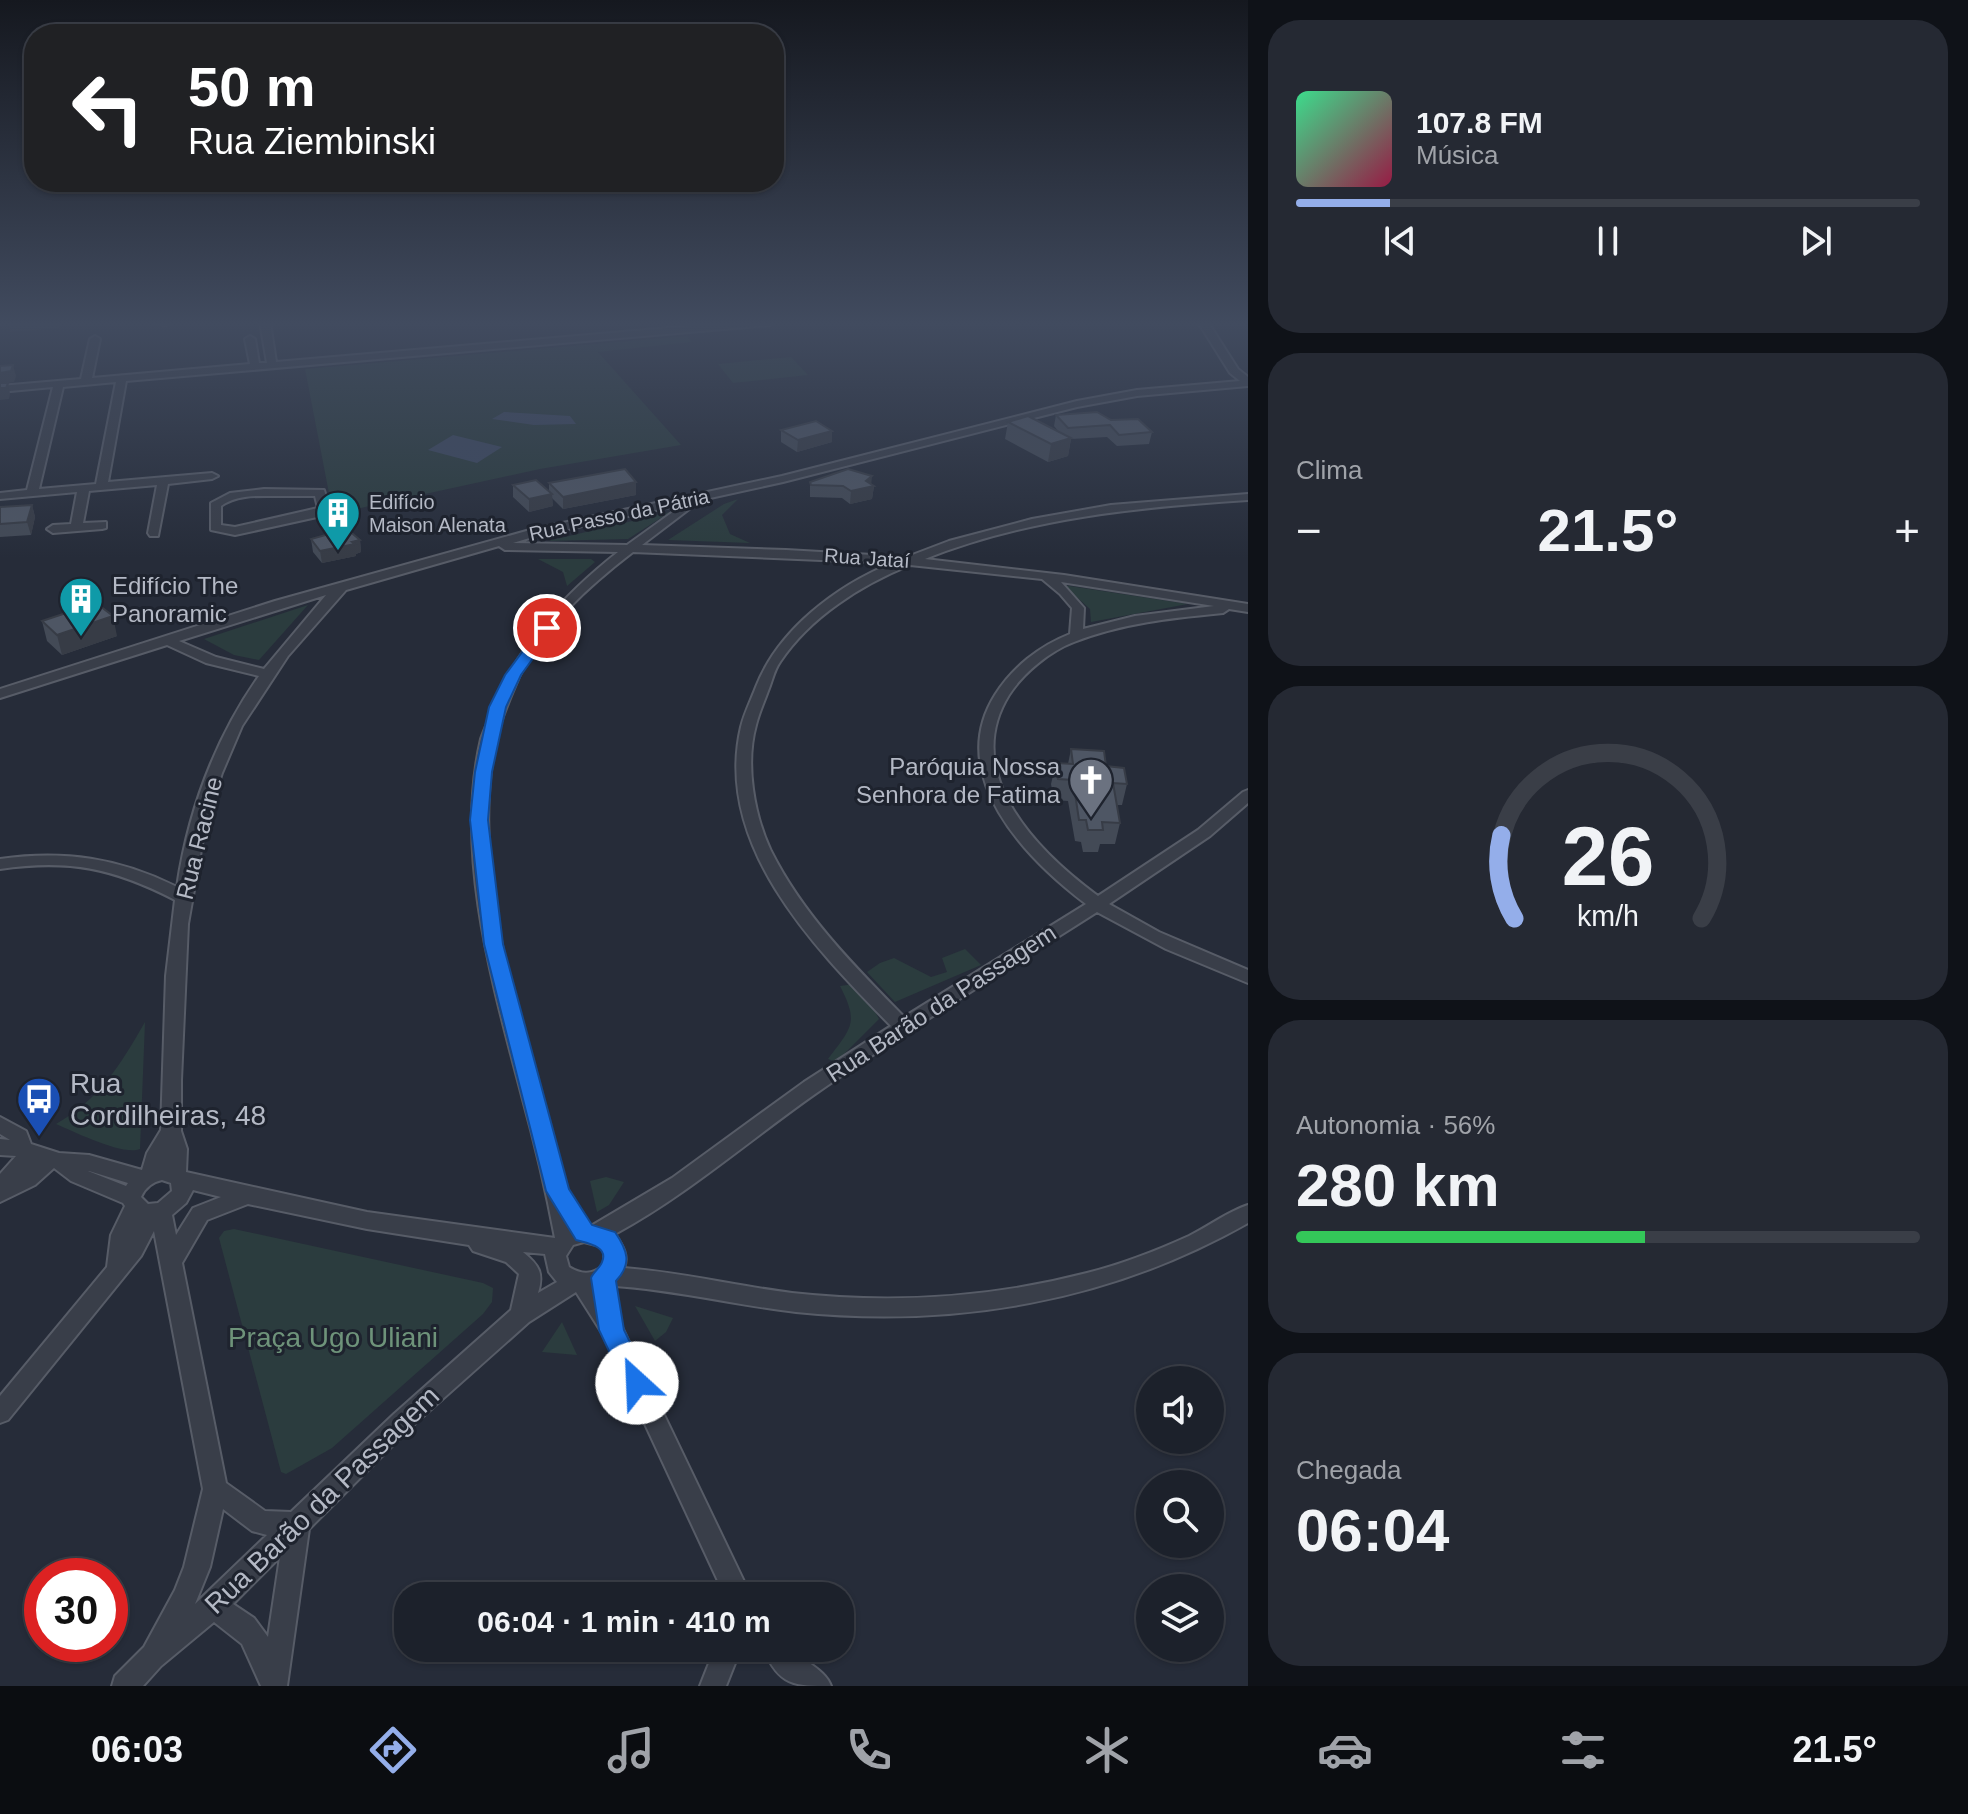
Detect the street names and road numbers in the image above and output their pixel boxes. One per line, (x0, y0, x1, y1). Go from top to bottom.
street label: Rua Passo da Pátria (527, 485, 712, 545)
street label: Rua Jataí (824, 544, 911, 572)
street label: Rua Racine (171, 774, 227, 902)
street label: Rua Barão da Passagem (821, 919, 1061, 1087)
street label: Rua Barão da Passagem (199, 1380, 445, 1620)

